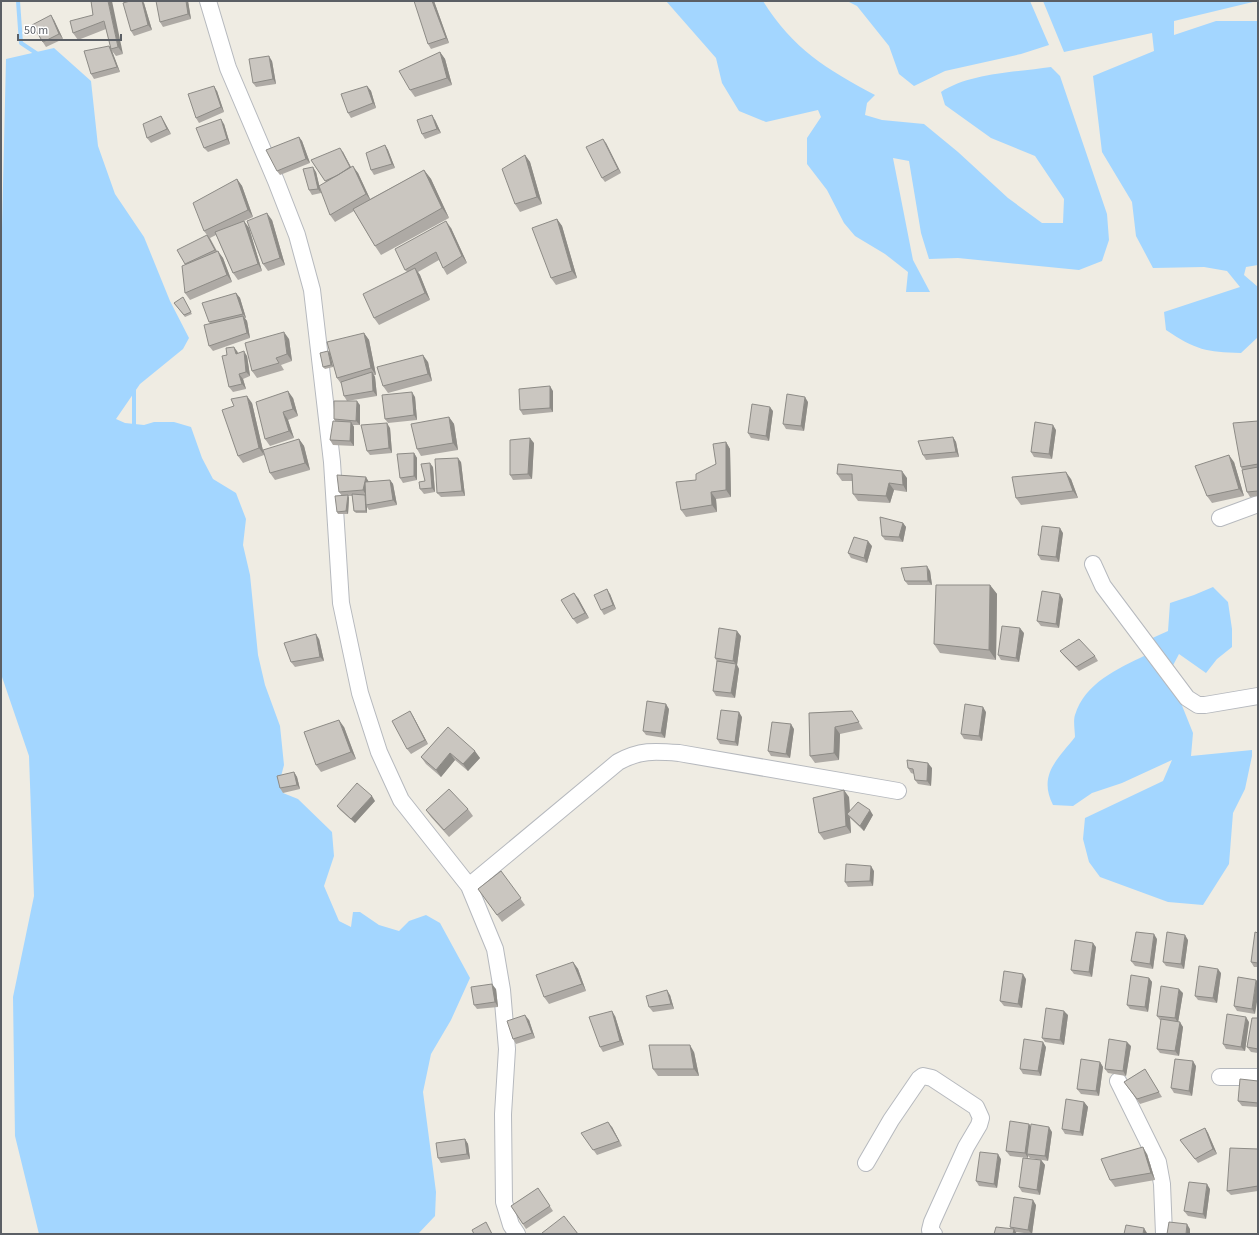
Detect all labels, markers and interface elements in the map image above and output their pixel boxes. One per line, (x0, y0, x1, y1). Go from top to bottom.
scale bar (18, 16, 121, 42)
text: 50 m (24, 22, 48, 39)

